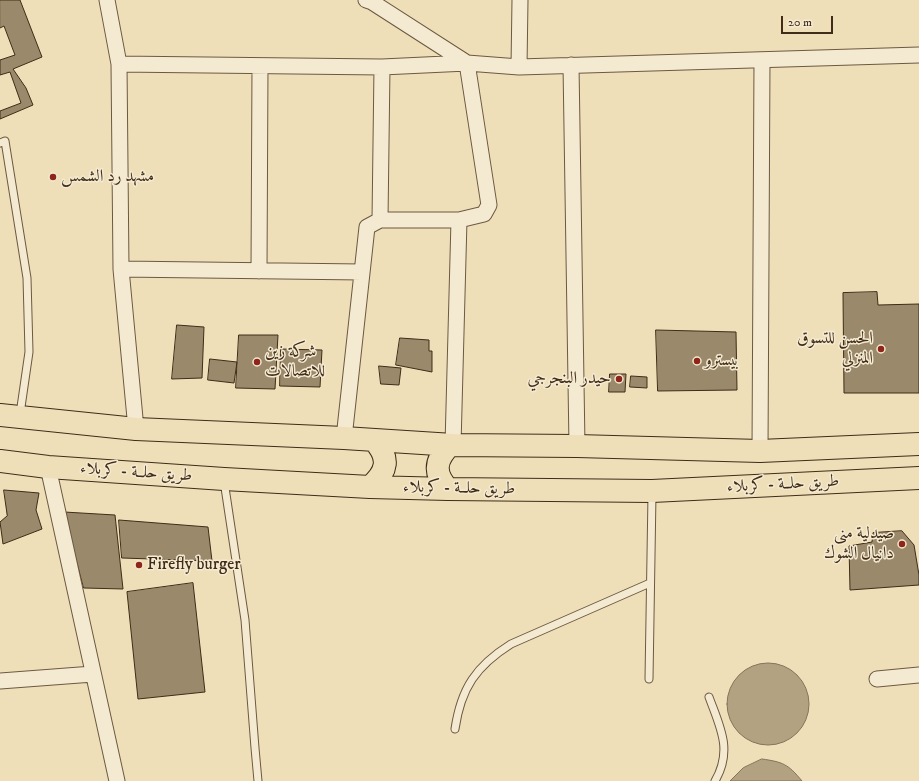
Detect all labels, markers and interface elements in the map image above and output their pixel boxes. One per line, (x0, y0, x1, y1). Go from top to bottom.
scale bar (783, 8, 835, 34)
text: 20 m (788, 15, 812, 30)
place label: مشهد رد الشمس (61, 167, 154, 187)
marker: مشهد رد الشمس (48, 172, 58, 182)
place label: الحسن للتسوق المنزلي (797, 329, 873, 369)
place label: شركة زين للاتصالات (265, 342, 325, 382)
marker: الحسن للتسوق المنزلي (876, 344, 886, 354)
place label: بيسترو (705, 351, 739, 371)
marker: بيسترو (692, 356, 702, 366)
marker: شركة زين للاتصالات (252, 357, 262, 367)
place label: حيدر البنجرجي (528, 369, 611, 389)
marker: حيدر البنجرجي (614, 374, 624, 384)
street label: طريق حلــة - كربلاء (79, 459, 193, 487)
street label: طريق حلــة - كربلاء (726, 472, 840, 498)
street label: طريق حلــة - كربلاء (403, 478, 515, 500)
place label: صيدلية منى دانيال الشوك (824, 524, 894, 564)
marker: صيدلية منى دانيال الشوك (897, 539, 907, 549)
place label: Firefly burger (147, 555, 241, 575)
marker: Firefly burger (134, 560, 144, 570)

